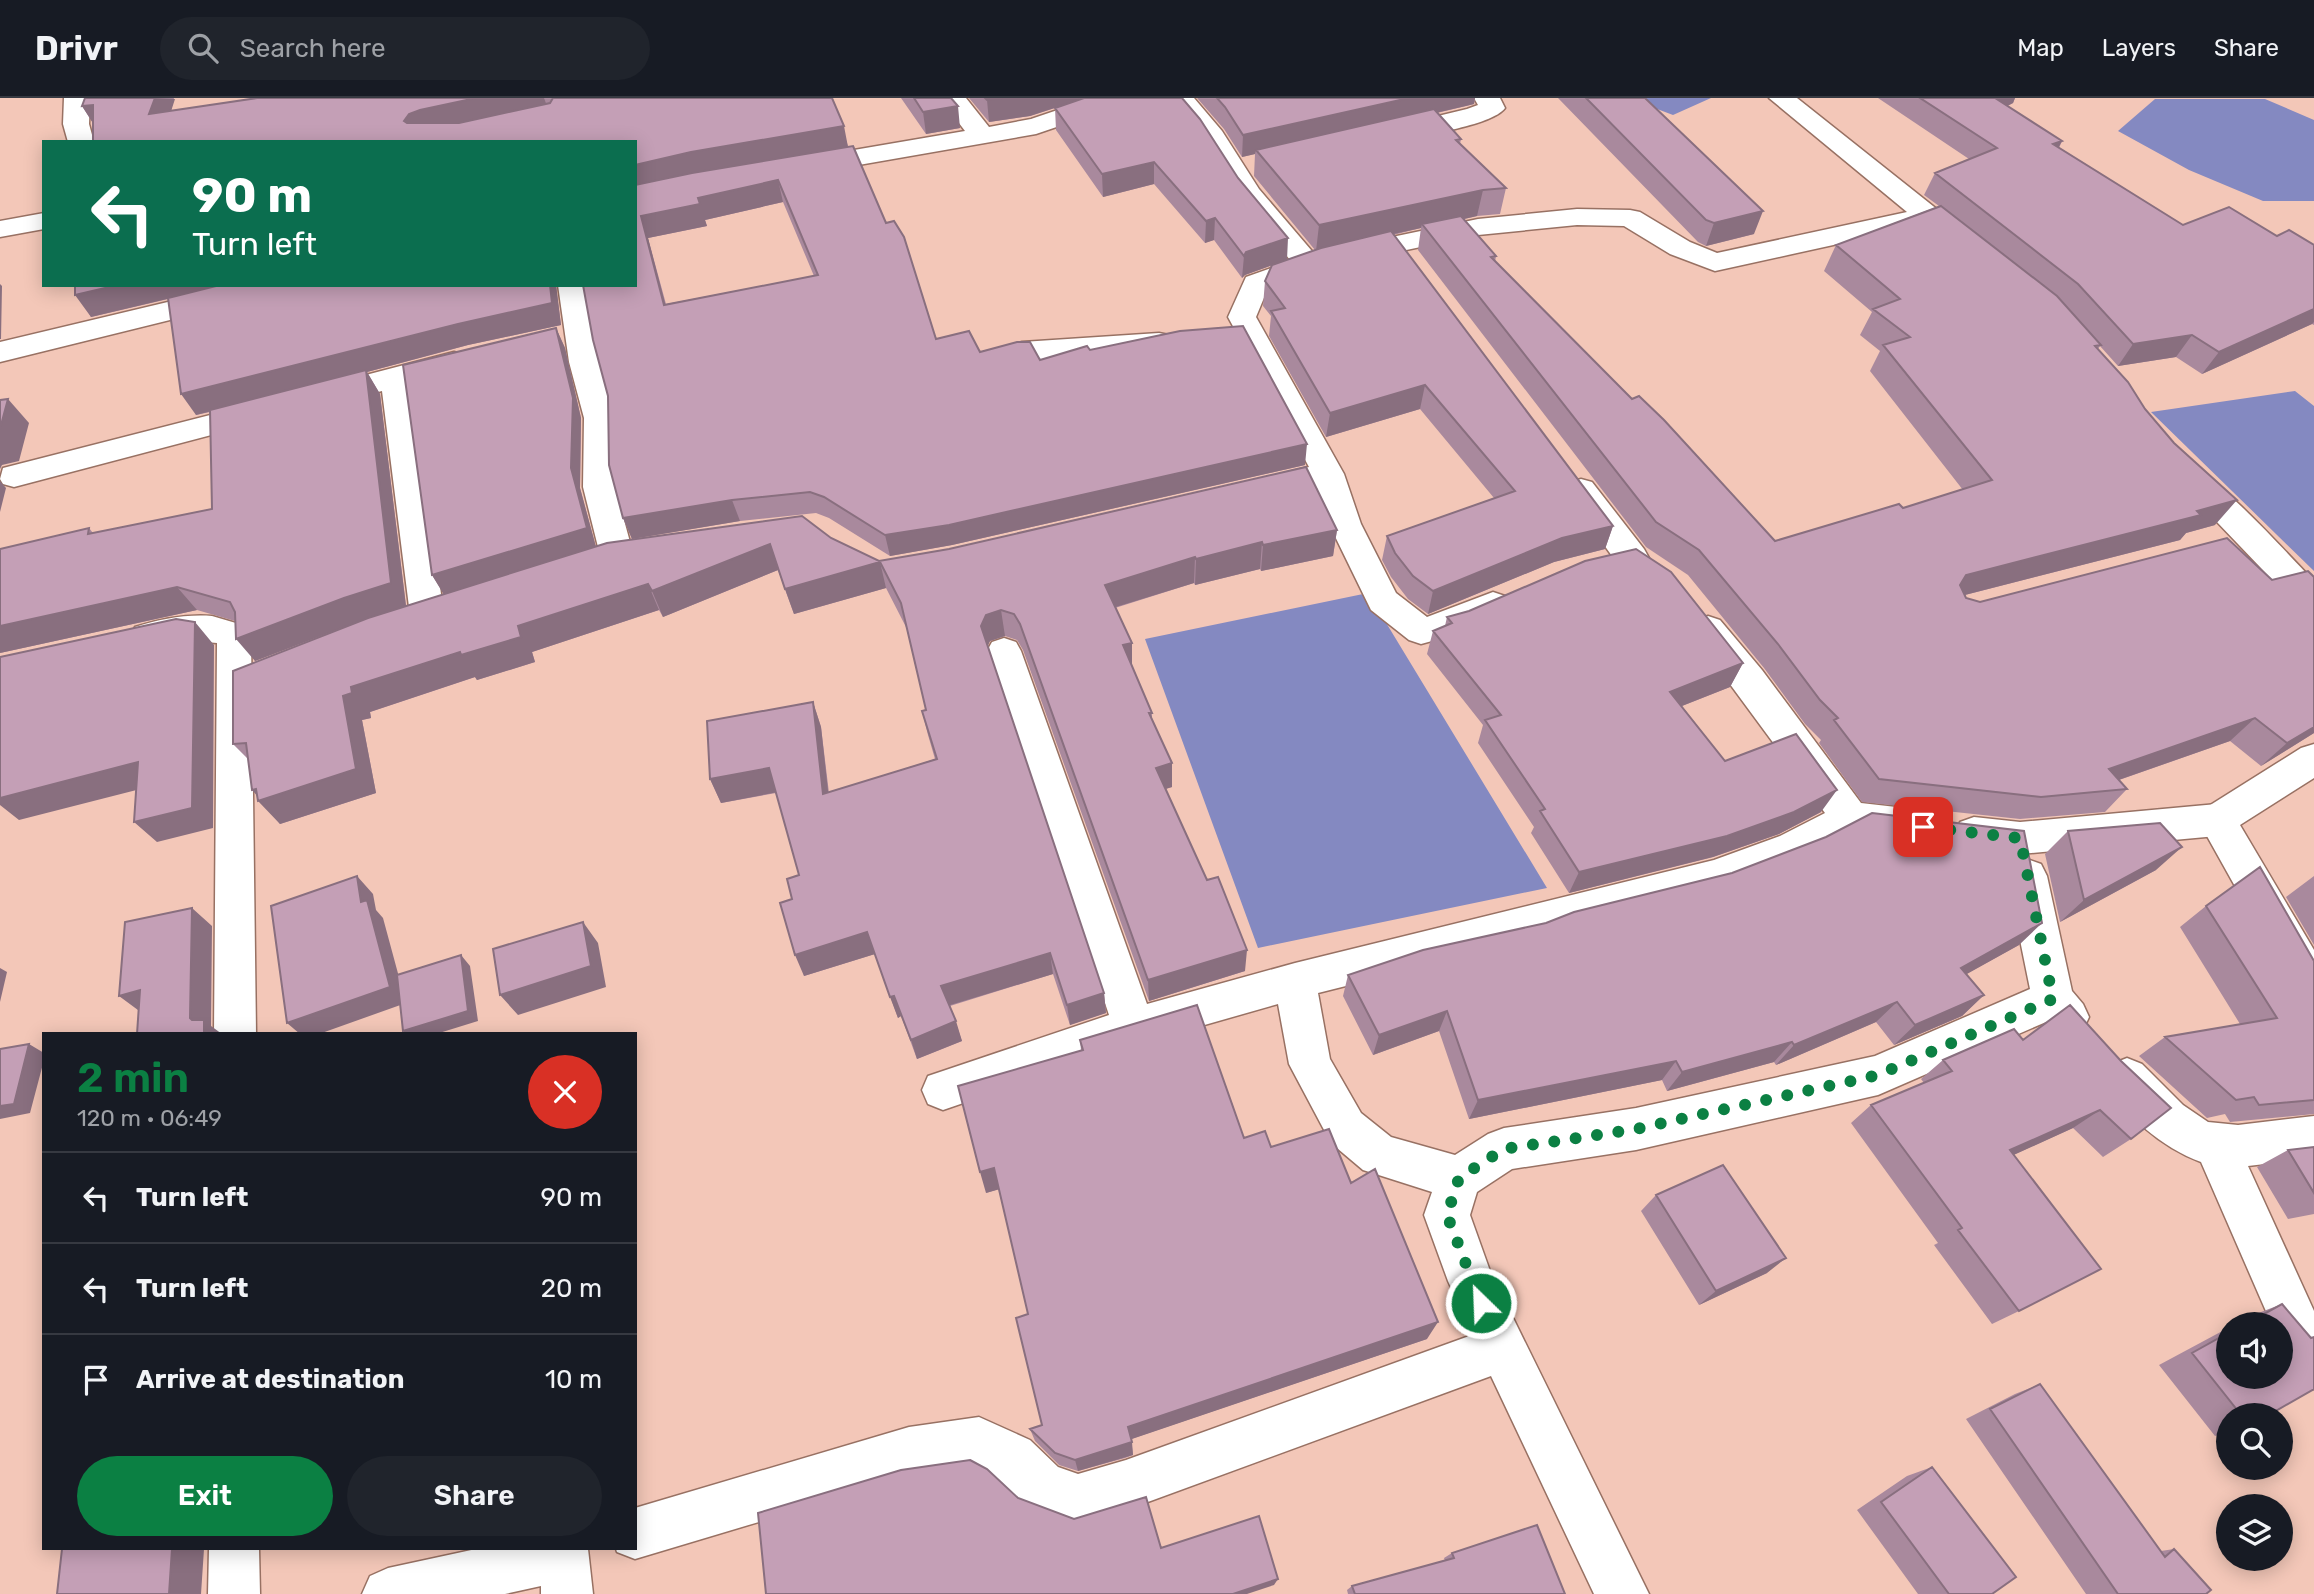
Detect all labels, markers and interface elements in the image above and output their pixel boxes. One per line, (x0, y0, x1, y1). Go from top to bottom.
search box (160, 17, 650, 80)
text: Drivr (35, 29, 118, 68)
icon: search (184, 29, 222, 67)
text: Search here (240, 33, 386, 64)
text: Map (2017, 34, 2064, 62)
text: Layers (2102, 34, 2176, 62)
text: Share (2214, 34, 2279, 62)
text: 90 m (192, 166, 312, 224)
icon: left (77, 168, 168, 259)
text: Turn left (192, 225, 317, 263)
pin (1893, 797, 1953, 857)
icon: arrive (1904, 808, 1942, 846)
text: 2 min (77, 1053, 189, 1103)
button: close (528, 1055, 602, 1129)
text: 120 m · 06:49 (77, 1104, 222, 1132)
icon: left (77, 1179, 115, 1217)
text: Turn left (136, 1182, 248, 1213)
text: 90 m (541, 1182, 602, 1213)
position arrow (1444, 1266, 1518, 1340)
icon: left (77, 1270, 115, 1308)
text: Turn left (136, 1273, 248, 1304)
text: 20 m (541, 1273, 602, 1304)
map controls (2216, 1312, 2293, 1571)
button: sound (2216, 1312, 2293, 1389)
icon: arrive (77, 1361, 115, 1399)
text: Arrive at destination (136, 1364, 404, 1395)
text: 10 m (545, 1364, 602, 1395)
button: search (2216, 1403, 2293, 1480)
button: Exit (77, 1456, 333, 1536)
button: Share (347, 1456, 602, 1536)
button: layers (2216, 1494, 2293, 1571)

